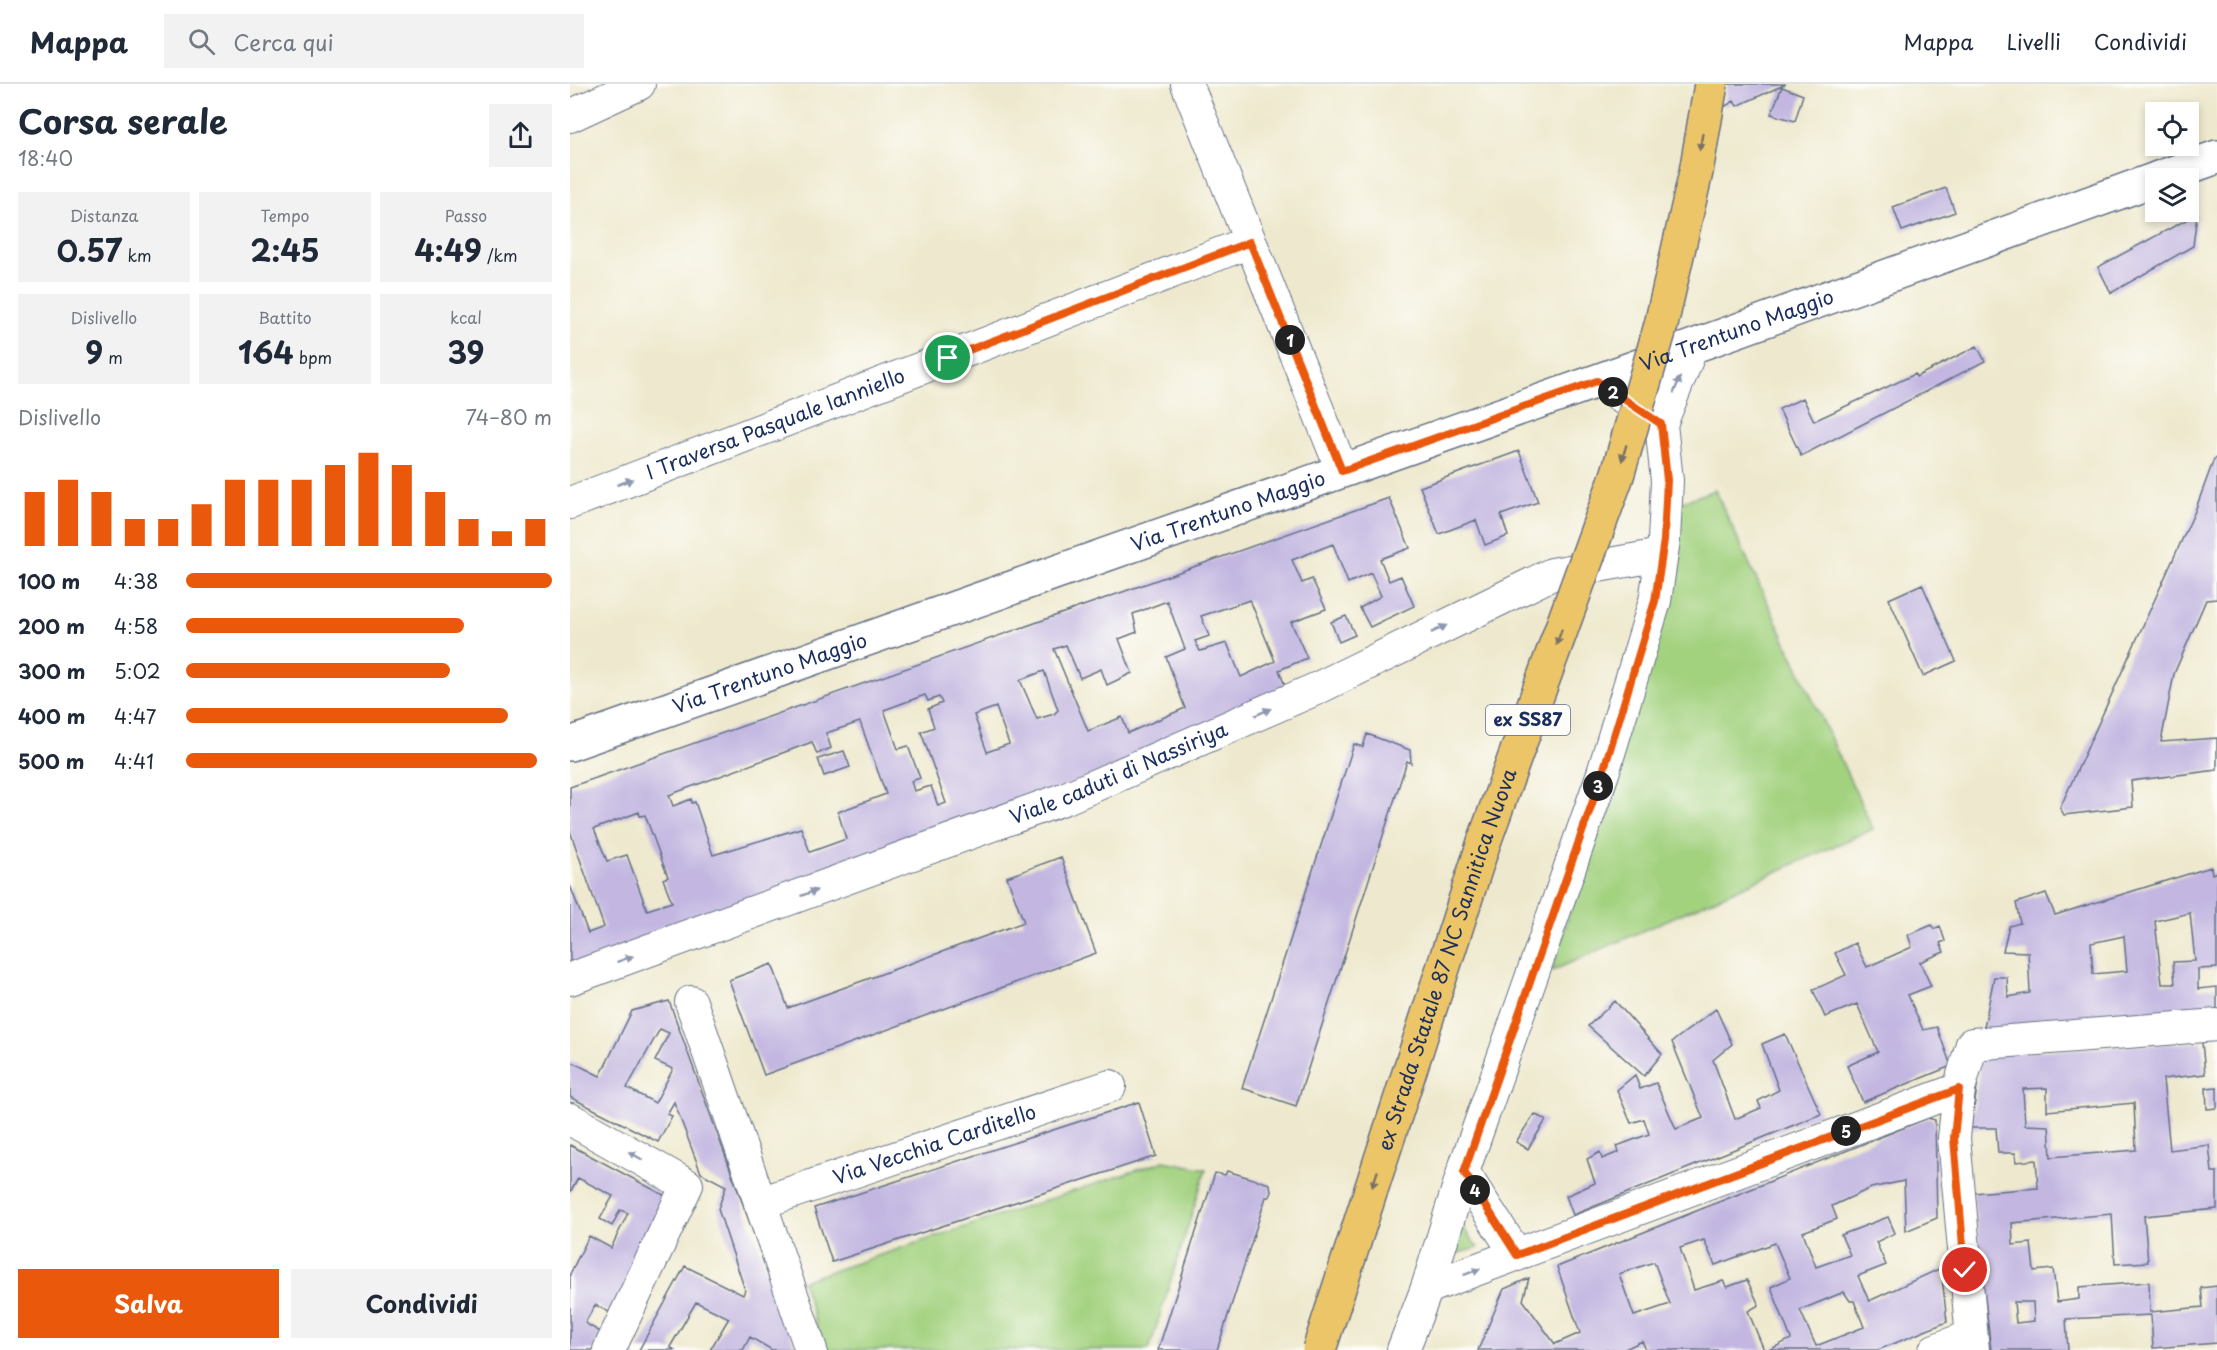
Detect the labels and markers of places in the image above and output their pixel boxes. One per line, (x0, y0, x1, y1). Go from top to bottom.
pin: 1 (1275, 325, 1305, 355)
pin (922, 332, 973, 383)
pin: 2 (1598, 377, 1628, 407)
pin: 3 (1583, 771, 1613, 801)
pin: 5 (1831, 1116, 1861, 1146)
pin: 4 (1460, 1175, 1490, 1205)
pin (1939, 1244, 1990, 1295)

